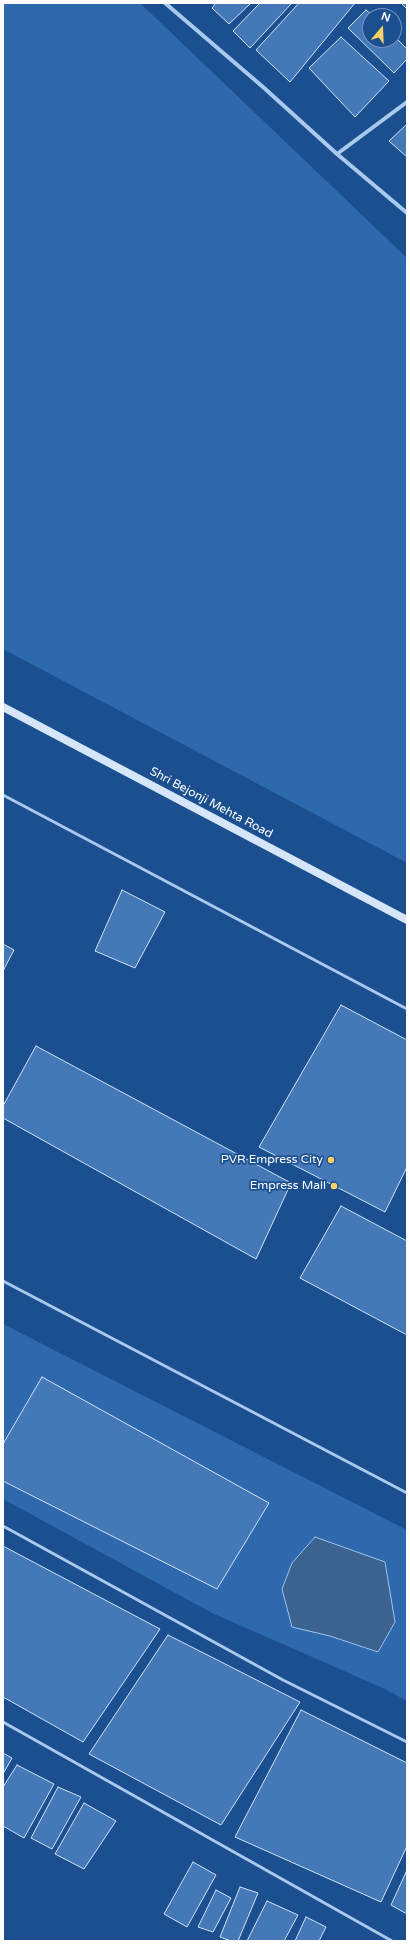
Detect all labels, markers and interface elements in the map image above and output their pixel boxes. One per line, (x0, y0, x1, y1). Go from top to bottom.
north arrow (362, 8, 402, 48)
text: N (379, 10, 392, 25)
street label: Shri Bejonji Mehta Road (147, 764, 275, 842)
place label: PVR Empress City (221, 1153, 323, 1167)
marker: PVR Empress City (326, 1155, 336, 1165)
place label: Empress Mall (250, 1179, 326, 1193)
marker: Empress Mall (329, 1181, 339, 1191)

